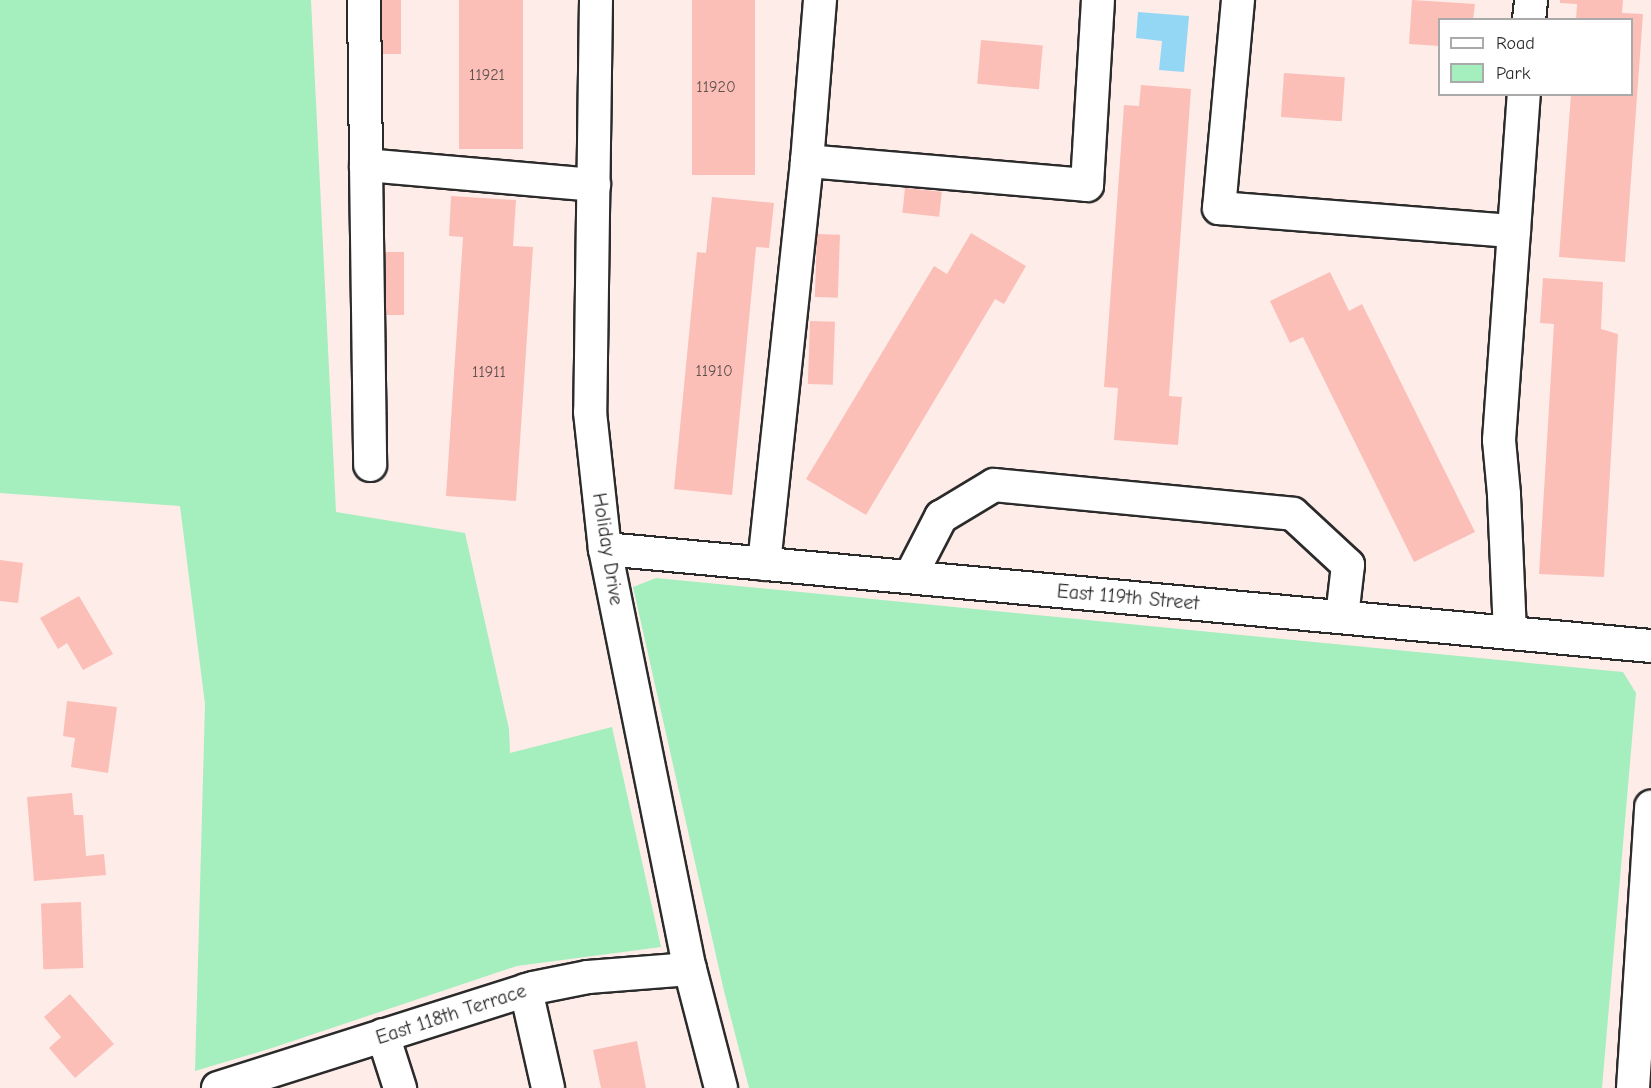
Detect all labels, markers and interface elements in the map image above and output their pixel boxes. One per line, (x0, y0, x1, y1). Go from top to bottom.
legend (1438, 18, 1633, 96)
text: Road (1496, 33, 1535, 54)
text: Park (1496, 63, 1530, 84)
house number: 11921 (469, 65, 505, 85)
house number: 11920 (696, 77, 736, 97)
house number: 11910 (695, 361, 733, 381)
house number: 11911 (472, 362, 506, 382)
street label: Holiday Drive (587, 491, 629, 607)
street label: East 119th Street (1056, 579, 1200, 615)
street label: East 118th Terrace (373, 978, 529, 1050)

